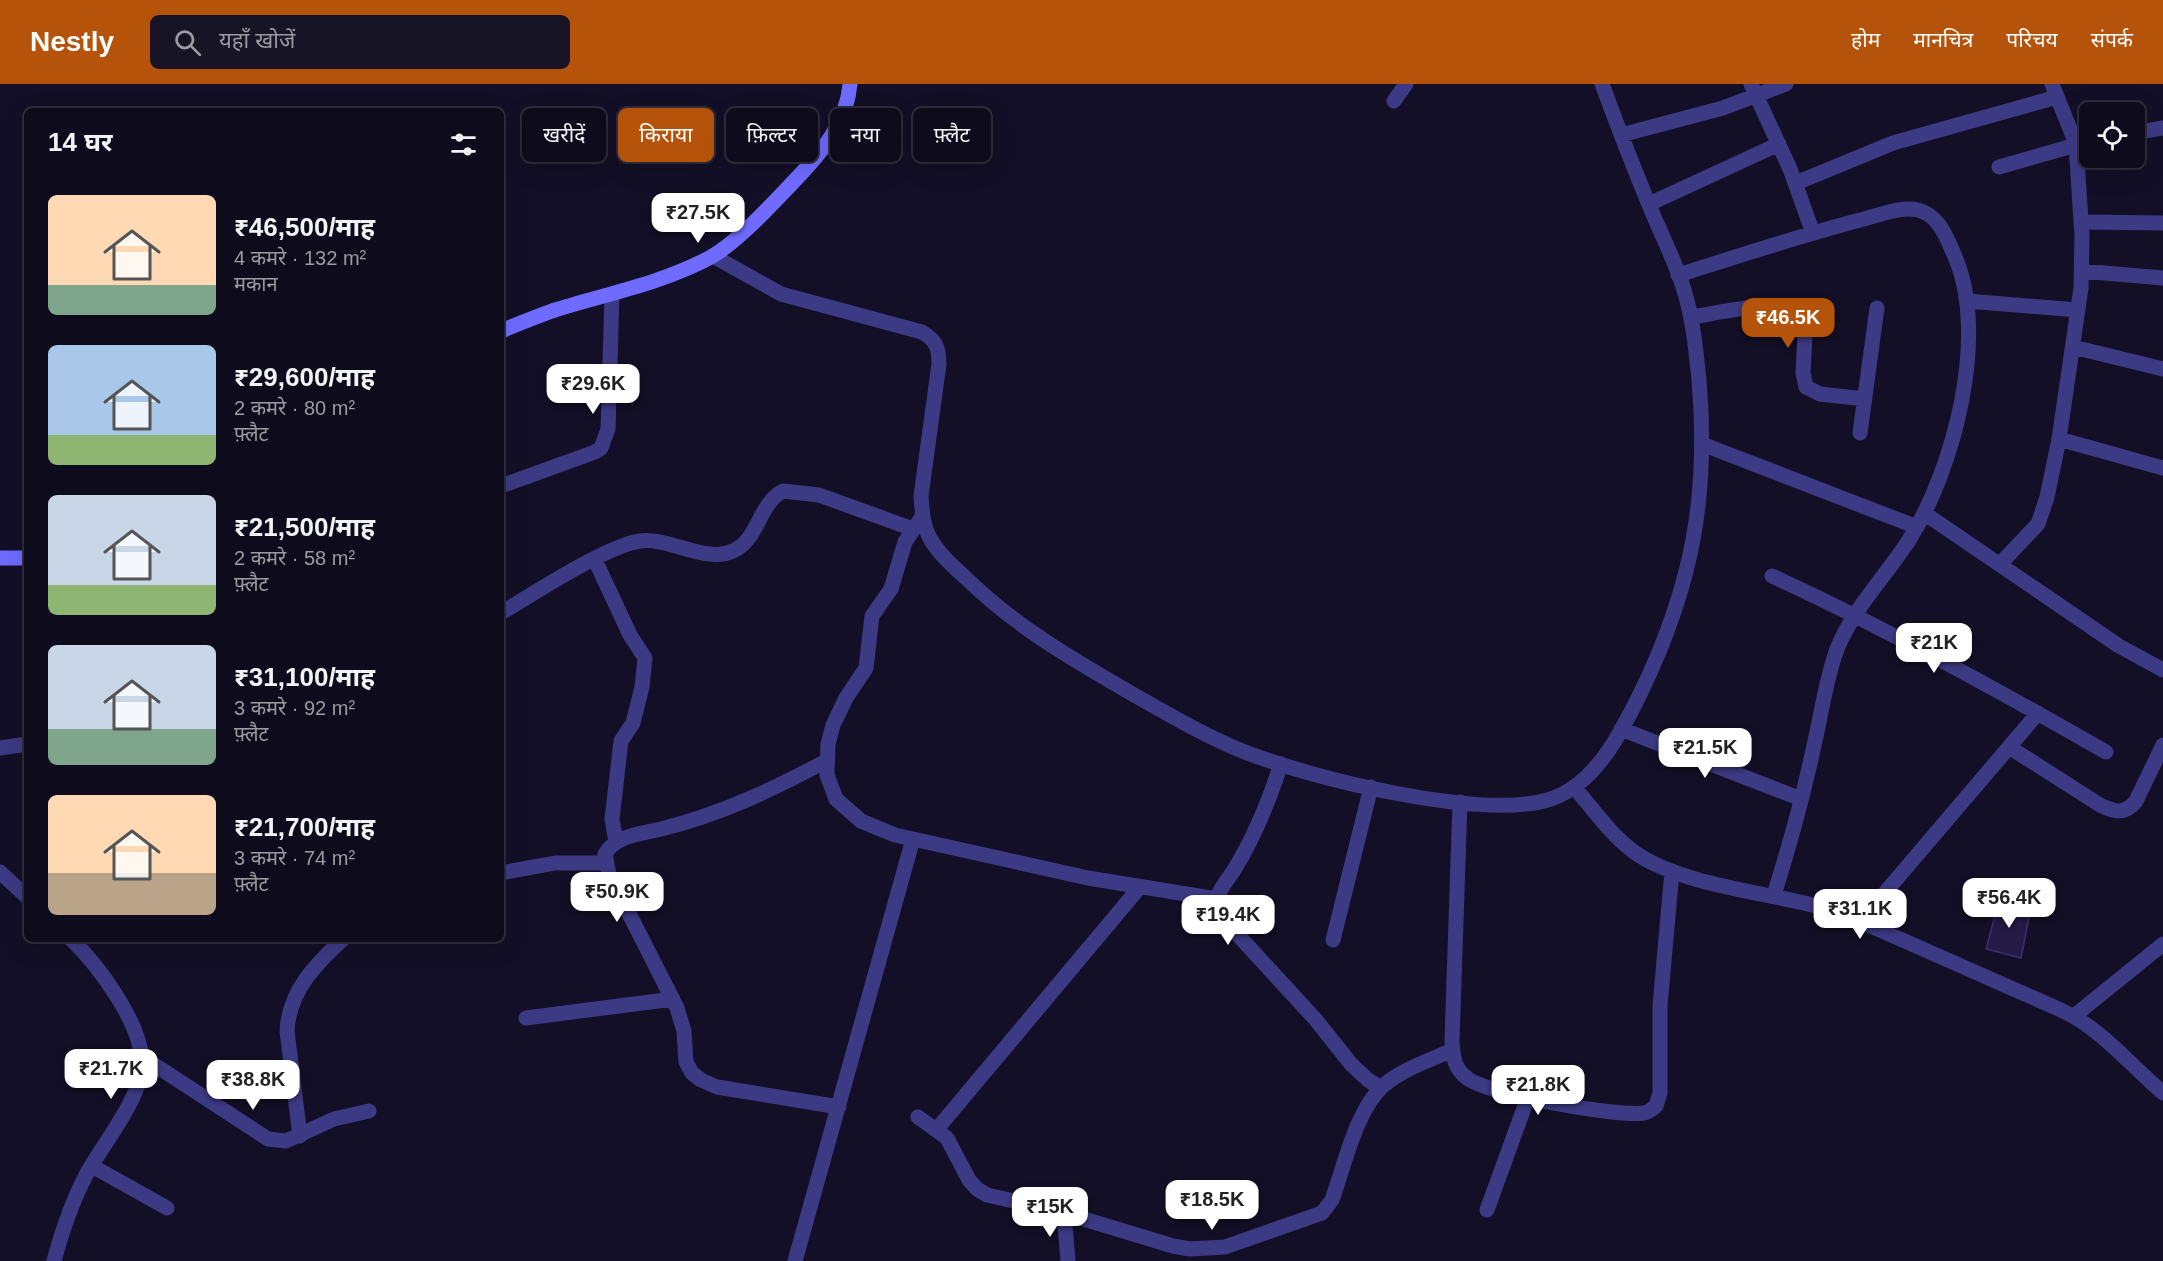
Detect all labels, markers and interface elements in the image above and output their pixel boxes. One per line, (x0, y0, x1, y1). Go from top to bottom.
search box (150, 15, 570, 69)
text: Nestly (30, 26, 114, 57)
icon: search (171, 26, 204, 59)
text: यहाँ खोजें (219, 28, 295, 53)
text: होम (1851, 28, 1880, 51)
text: मानचित्र (1913, 28, 1973, 51)
text: परिचय (2006, 28, 2058, 51)
text: संपर्क (2091, 28, 2133, 51)
map controls (2079, 102, 2145, 168)
button: locate (2079, 102, 2145, 168)
chip: खरीदें (522, 108, 606, 162)
chip: किराया (618, 108, 714, 162)
chip: फ़िल्टर (726, 108, 818, 162)
chip: नया (830, 108, 901, 162)
chip: फ़्लैट (913, 108, 991, 162)
text: 14 घर (48, 127, 112, 157)
icon: filters (447, 128, 480, 161)
pin: ₹27.5K (649, 193, 747, 244)
text: ₹27.5K (666, 201, 730, 223)
text: ₹46,500/माह (234, 212, 375, 242)
icon: home (96, 219, 168, 291)
text: 4 कमरे · 132 m² (234, 247, 366, 269)
text: मकान (234, 273, 278, 295)
pin: ₹46.5K (1739, 298, 1837, 349)
text: ₹46.5K (1756, 306, 1820, 328)
text: ₹29,600/माह (234, 362, 375, 392)
pin: ₹29.6K (544, 364, 642, 415)
icon: home (96, 369, 168, 441)
text: ₹29.6K (561, 372, 625, 394)
text: 2 कमरे · 80 m² (234, 397, 355, 419)
text: फ़्लैट (234, 423, 269, 445)
text: ₹21,500/माह (234, 512, 375, 542)
icon: home (96, 519, 168, 591)
text: 2 कमरे · 58 m² (234, 547, 355, 569)
text: फ़्लैट (234, 573, 269, 595)
pin: ₹21K (1898, 623, 1970, 674)
text: ₹21K (1910, 631, 1958, 653)
text: ₹31,100/माह (234, 662, 375, 692)
icon: home (96, 669, 168, 741)
text: 3 कमरे · 92 m² (234, 697, 355, 719)
text: फ़्लैट (234, 723, 269, 745)
pin: ₹21.5K (1656, 728, 1754, 779)
text: ₹21.5K (1673, 736, 1737, 758)
text: ₹21,700/माह (234, 812, 375, 842)
icon: home (96, 819, 168, 891)
text: 3 कमरे · 74 m² (234, 847, 355, 869)
pin: ₹50.9K (568, 872, 666, 923)
text: फ़्लैट (234, 873, 269, 895)
pin: ₹56.4K (1960, 878, 2058, 929)
text: ₹50.9K (585, 880, 649, 902)
text: ₹56.4K (1977, 886, 2041, 908)
pin: ₹31.1K (1811, 889, 1909, 940)
pin: ₹19.4K (1179, 895, 1277, 946)
text: ₹31.1K (1828, 897, 1892, 919)
text: ₹19.4K (1196, 903, 1260, 925)
pin: ₹21.7K (62, 1049, 160, 1100)
text: ₹21.7K (79, 1057, 143, 1079)
pin: ₹38.8K (204, 1060, 302, 1111)
pin: ₹21.8K (1489, 1065, 1587, 1116)
text: ₹38.8K (221, 1068, 285, 1090)
text: ₹21.8K (1506, 1073, 1570, 1095)
pin: ₹18.5K (1163, 1180, 1261, 1231)
pin: ₹15K (1014, 1187, 1086, 1238)
text: ₹18.5K (1180, 1188, 1244, 1210)
text: ₹15K (1026, 1195, 1074, 1217)

